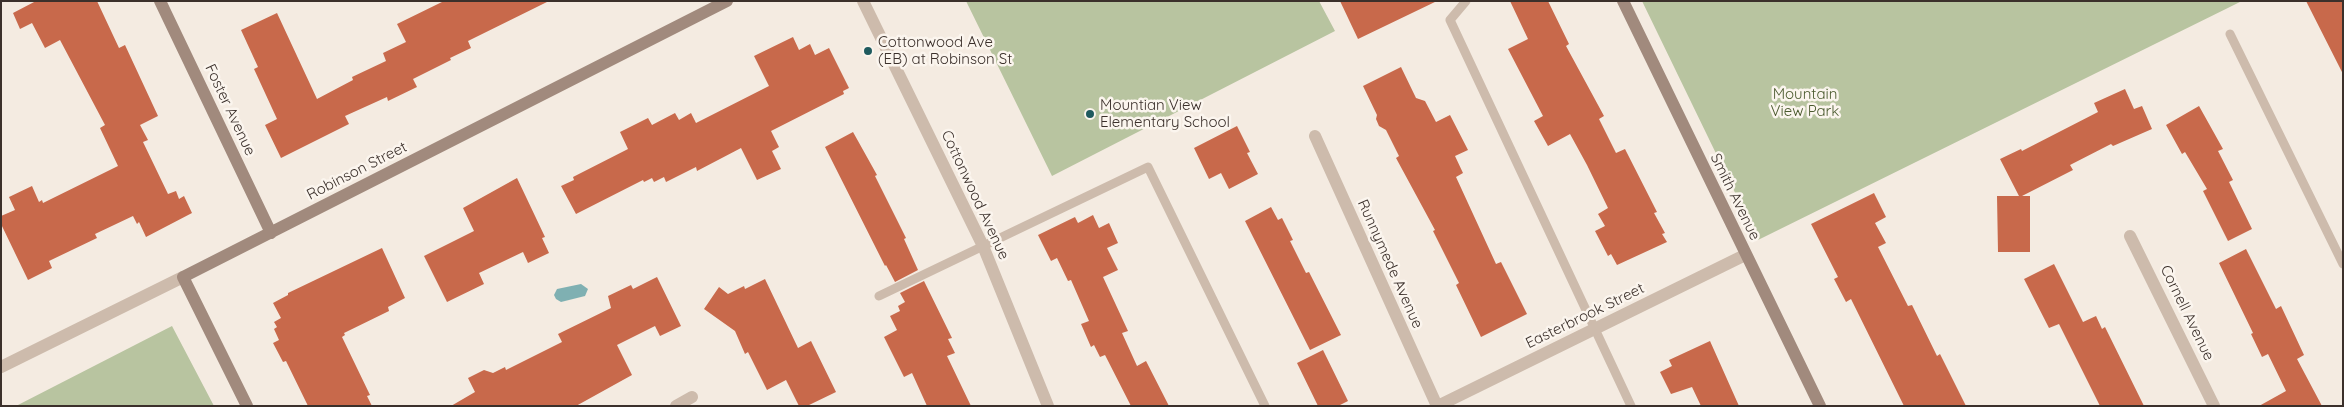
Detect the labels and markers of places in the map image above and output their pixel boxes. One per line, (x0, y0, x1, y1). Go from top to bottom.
place label: Cottonwood Ave (EB) at Robinson St (878, 33, 1012, 68)
marker: Cottonwood Ave (EB) at Robinson St (862, 45, 874, 57)
place label: Mountian View Elementary School (1100, 96, 1230, 131)
marker: Mountian View Elementary School (1084, 108, 1096, 120)

